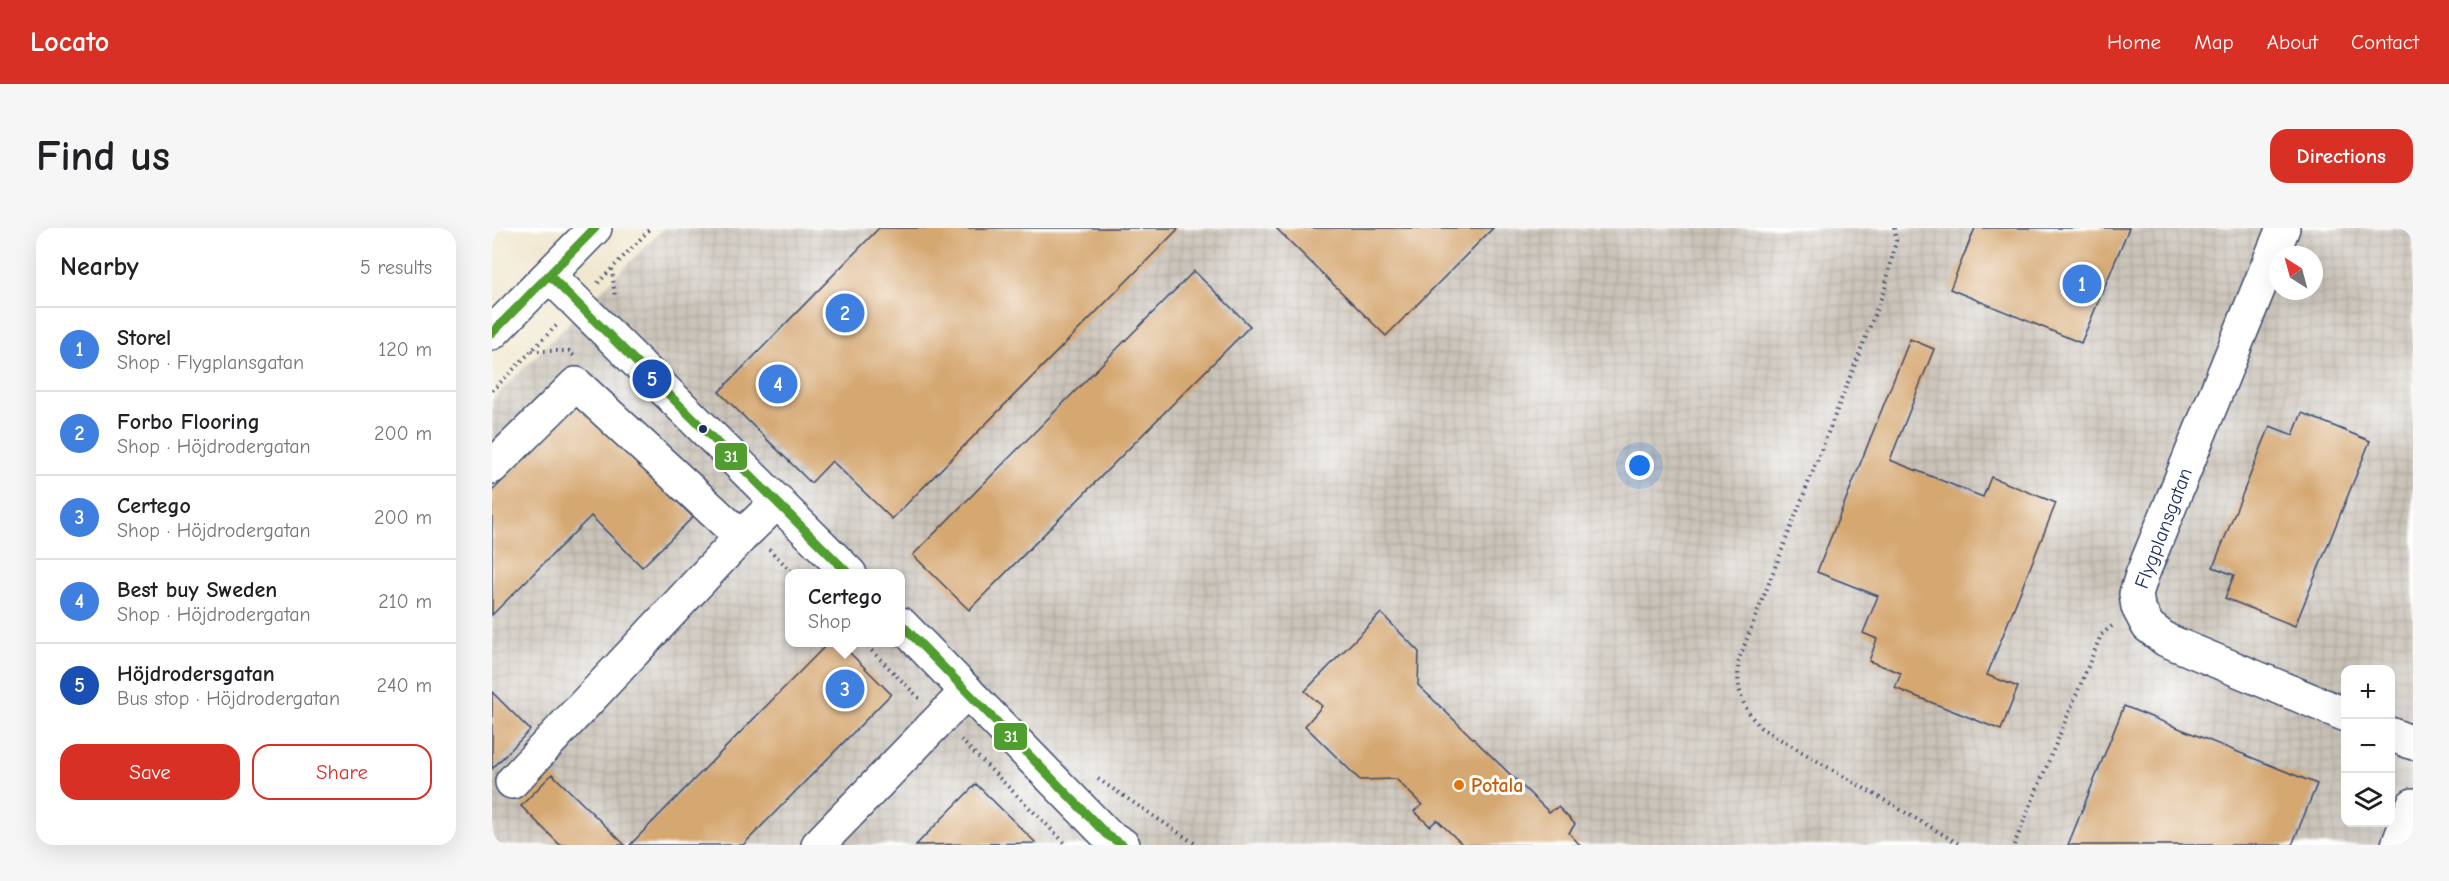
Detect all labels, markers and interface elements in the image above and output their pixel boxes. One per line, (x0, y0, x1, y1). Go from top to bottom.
text: Locato (30, 26, 109, 58)
text: Home (2107, 30, 2161, 54)
text: Map (2194, 30, 2234, 54)
text: About (2267, 30, 2318, 54)
text: Contact (2351, 30, 2419, 54)
button: Directions (2270, 129, 2413, 183)
text: Find us (36, 132, 170, 181)
north arrow (2269, 246, 2323, 300)
text: Nearby (60, 252, 139, 282)
text: 5 results (360, 256, 432, 279)
pin: 1 (2062, 262, 2102, 306)
pin: 2 (826, 290, 864, 335)
text: Storel (117, 325, 171, 351)
text: 1 (76, 338, 83, 361)
text: 120 m (378, 338, 432, 361)
text: Shop · Flygplansgatan (117, 351, 304, 374)
pin: 5 (632, 356, 672, 402)
pin: 4 (758, 362, 798, 406)
text: Forbo Flooring (117, 409, 260, 435)
text: 2 (75, 422, 84, 445)
text: 200 m (374, 422, 432, 445)
unlabelled marker (697, 423, 709, 435)
text: Shop · Höjdrodergatan (117, 435, 311, 458)
line badge: 31 (714, 442, 748, 471)
text: 31 (724, 448, 738, 466)
your location (1625, 451, 1654, 480)
street label: Flygplansgatan (2130, 465, 2197, 592)
text: Certego (117, 493, 191, 519)
text: 3 (75, 506, 84, 529)
text: 200 m (374, 506, 432, 529)
text: Shop · Höjdrodergatan (117, 519, 311, 542)
popup (785, 569, 905, 647)
text: Best buy Sweden (117, 577, 277, 603)
text: Certego (808, 584, 882, 610)
text: 4 (75, 590, 84, 613)
text: 210 m (378, 590, 432, 613)
text: Shop · Höjdrodergatan (117, 603, 311, 626)
text: Shop (808, 610, 851, 633)
text: Höjdrodersgatan (117, 661, 275, 687)
map controls (2341, 665, 2395, 827)
button: + (2341, 665, 2395, 719)
pin: 3 (826, 666, 864, 712)
text: 5 (74, 674, 85, 697)
text: 240 m (377, 674, 432, 697)
text: Bus stop · Höjdrodergatan (117, 687, 340, 710)
button: − (2341, 719, 2395, 773)
line badge: 31 (993, 722, 1028, 751)
text: 31 (1004, 728, 1018, 746)
button: Save (60, 744, 240, 800)
button: Share (252, 744, 432, 800)
button: layers (2341, 773, 2395, 827)
place label: Potala (1471, 774, 1523, 797)
marker: Potala (1452, 778, 1466, 792)

